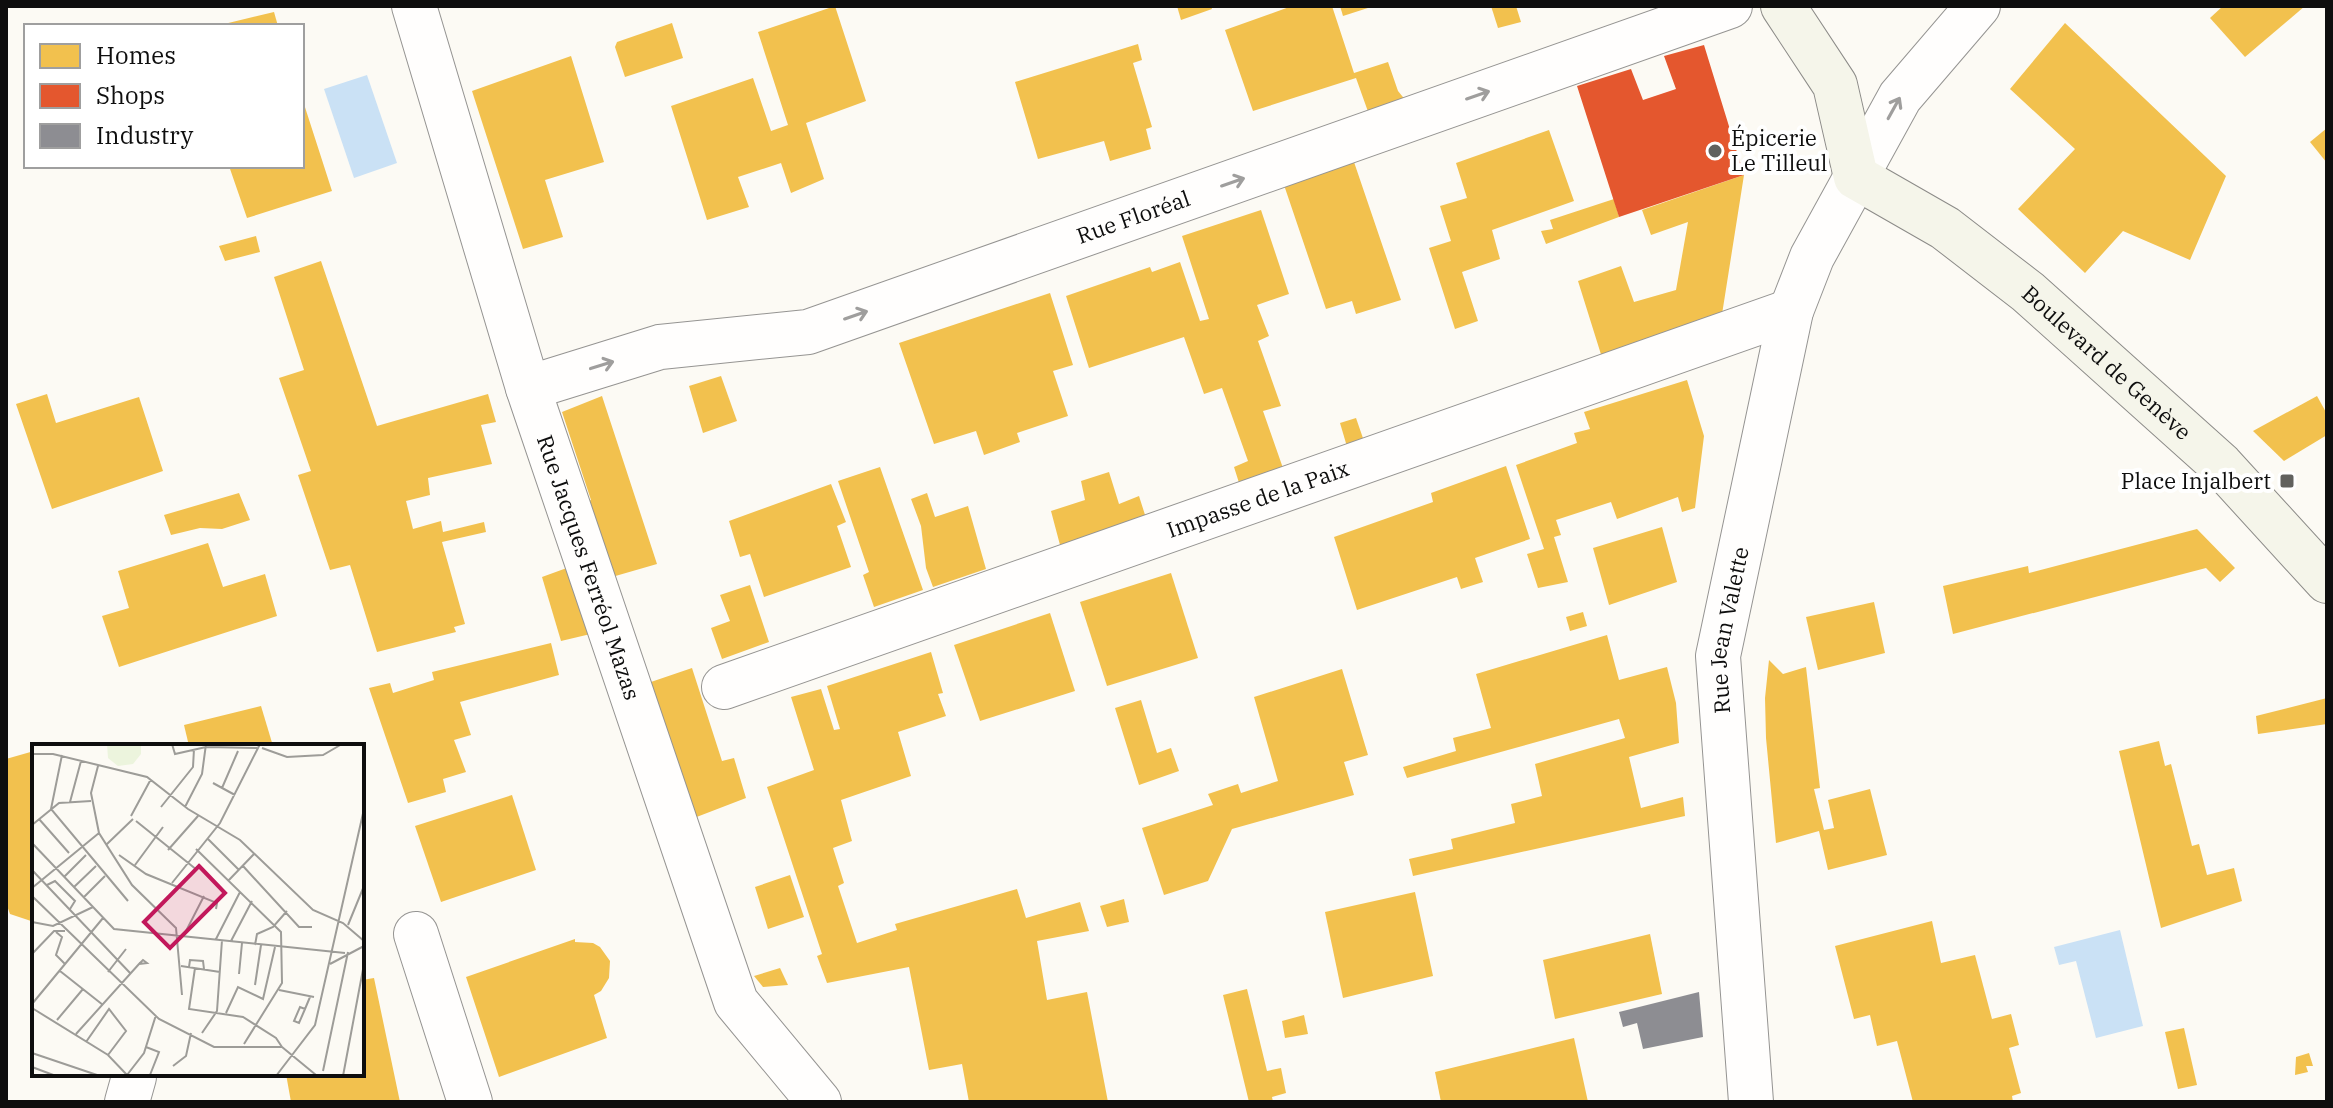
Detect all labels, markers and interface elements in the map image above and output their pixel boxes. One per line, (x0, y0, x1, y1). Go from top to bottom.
legend (24, 24, 304, 168)
text: Homes (96, 39, 176, 71)
text: Shops (96, 79, 165, 111)
one-way arrow (1465, 87, 1490, 101)
one-way arrow (1887, 97, 1902, 121)
text: Industry (96, 119, 193, 151)
place label: Épicerie Le Tilleul (1731, 123, 1827, 177)
marker: Épicerie Le Tilleul (1706, 142, 1724, 160)
one-way arrow (1220, 173, 1245, 188)
street label: Rue Floréal (1072, 183, 1194, 250)
street label: Boulevard de Genève (2016, 279, 2198, 446)
one-way arrow (843, 307, 868, 321)
one-way arrow (589, 357, 615, 372)
street label: Rue Jacques Ferréol Mazas (531, 431, 648, 704)
street label: Impasse de la Paix (1163, 453, 1353, 544)
place label: Place Injalbert (2121, 466, 2271, 495)
marker: Place Injalbert (2278, 472, 2296, 490)
street label: Rue Jean Valette (1703, 544, 1755, 715)
inset map (32, 744, 364, 1076)

